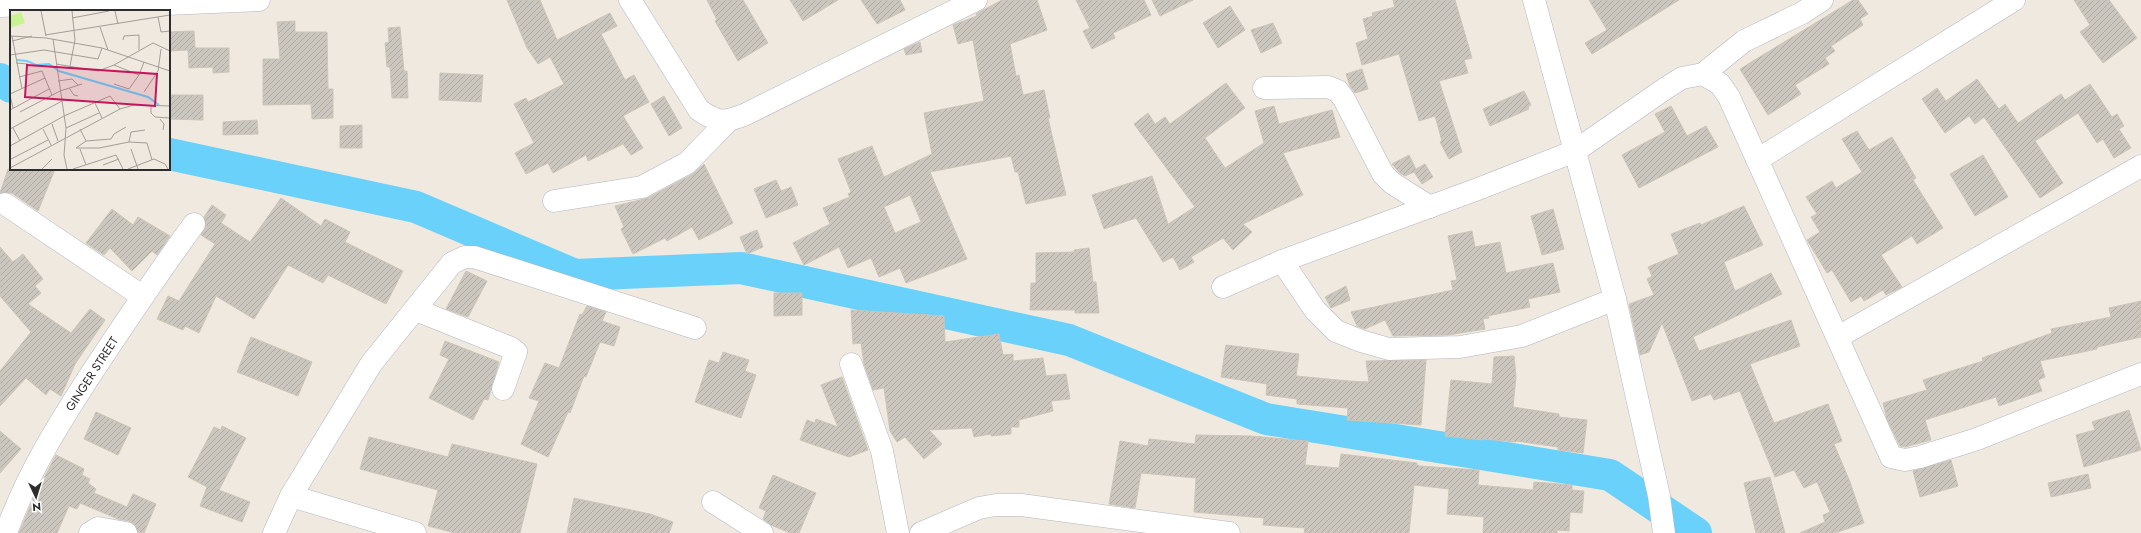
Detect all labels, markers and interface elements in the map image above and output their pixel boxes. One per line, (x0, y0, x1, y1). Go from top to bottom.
inset map (10, 10, 170, 170)
street label: GINGER STREET (61, 333, 123, 415)
north arrow (16, 477, 56, 517)
text: N (32, 499, 42, 515)

